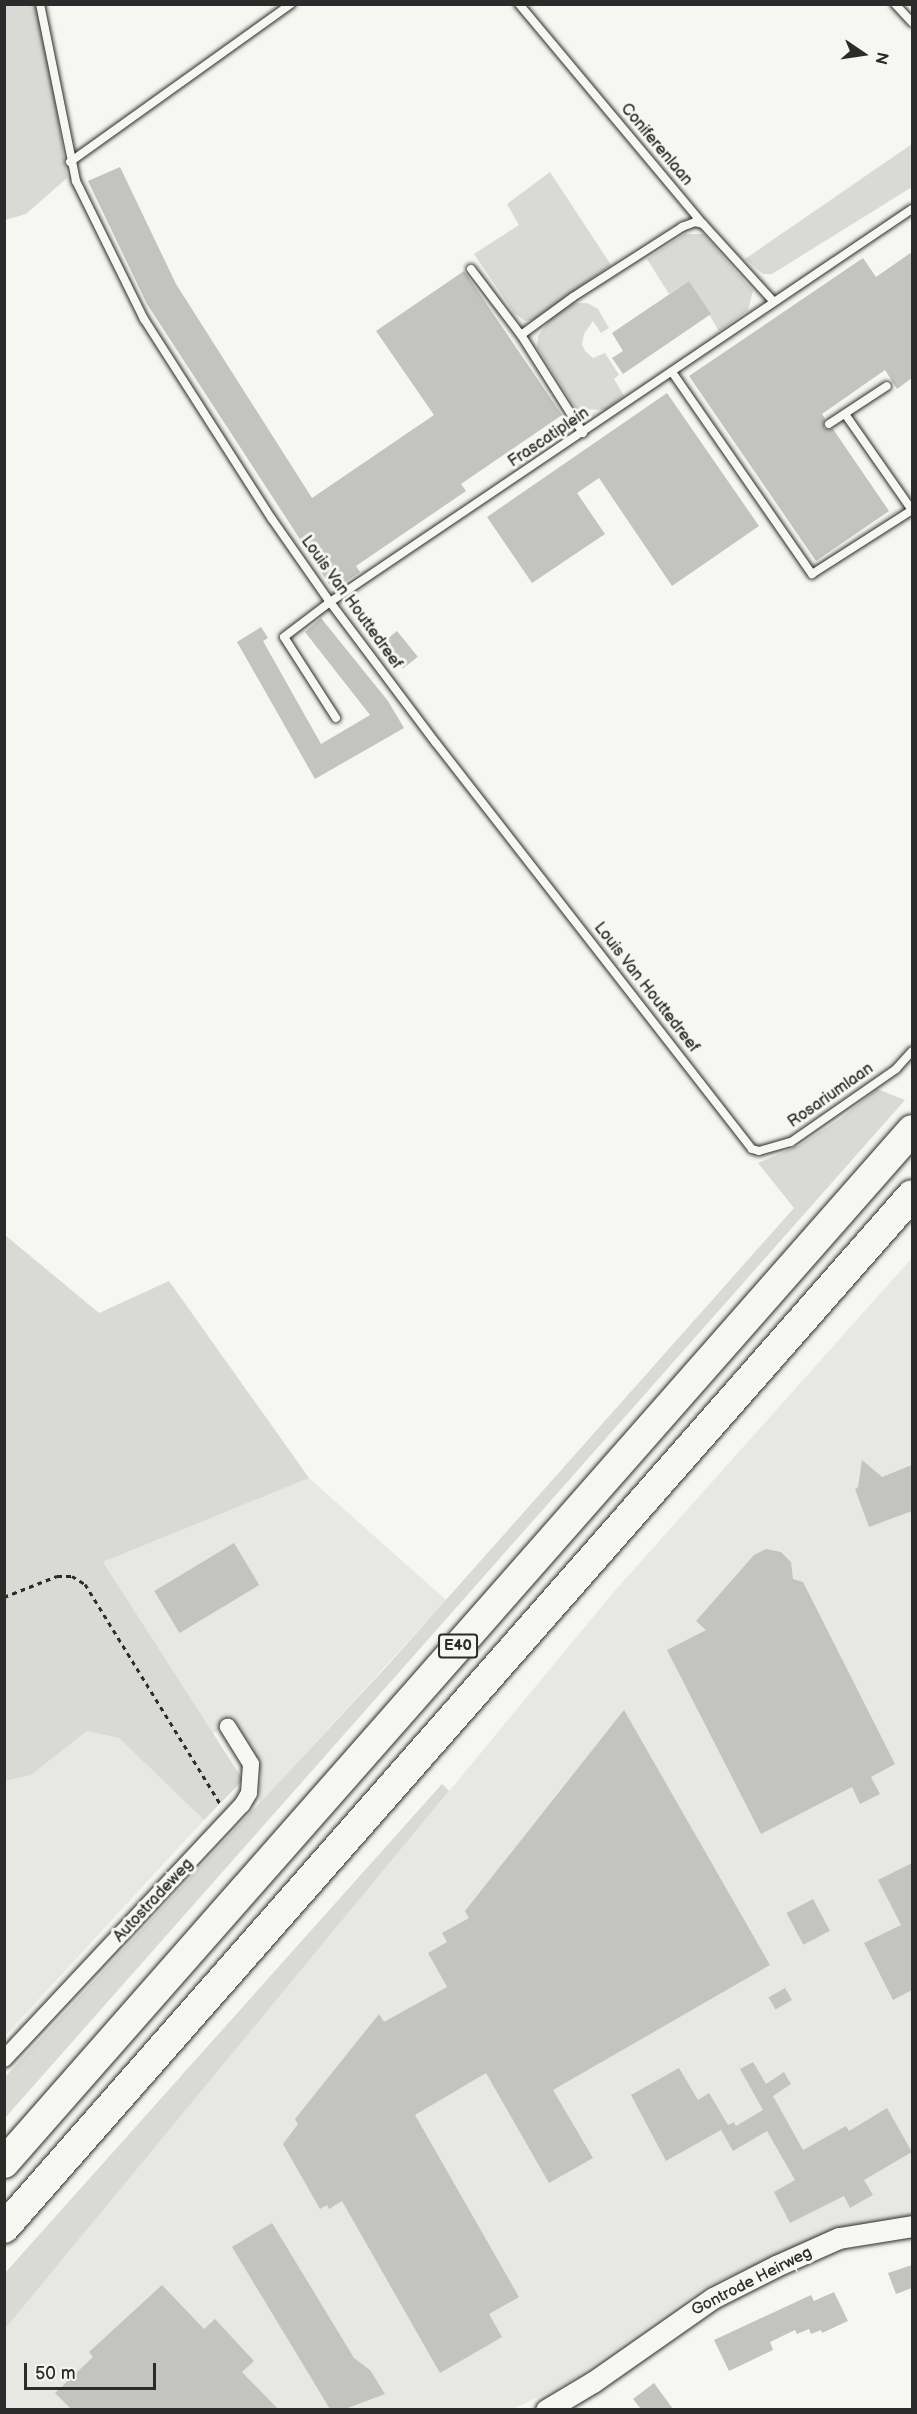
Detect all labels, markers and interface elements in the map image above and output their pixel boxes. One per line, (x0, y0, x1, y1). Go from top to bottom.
north arrow (833, 24, 893, 84)
text: N (870, 50, 892, 66)
street label: Coniferenlaan (616, 100, 696, 190)
street label: Frascatiplein (505, 404, 593, 472)
street label: Louis Van Houttedreef (296, 532, 406, 674)
street label: Louis Van Houttedreef (589, 919, 703, 1057)
street label: Rosariumlaan (785, 1060, 877, 1132)
road number: E40 (437, 1634, 479, 1658)
street label: Autostradeweg (110, 1855, 198, 1947)
street label: Gontrode Heirweg (689, 2243, 815, 2321)
scale bar (27, 2351, 159, 2389)
text: 50 m (35, 2363, 76, 2384)

